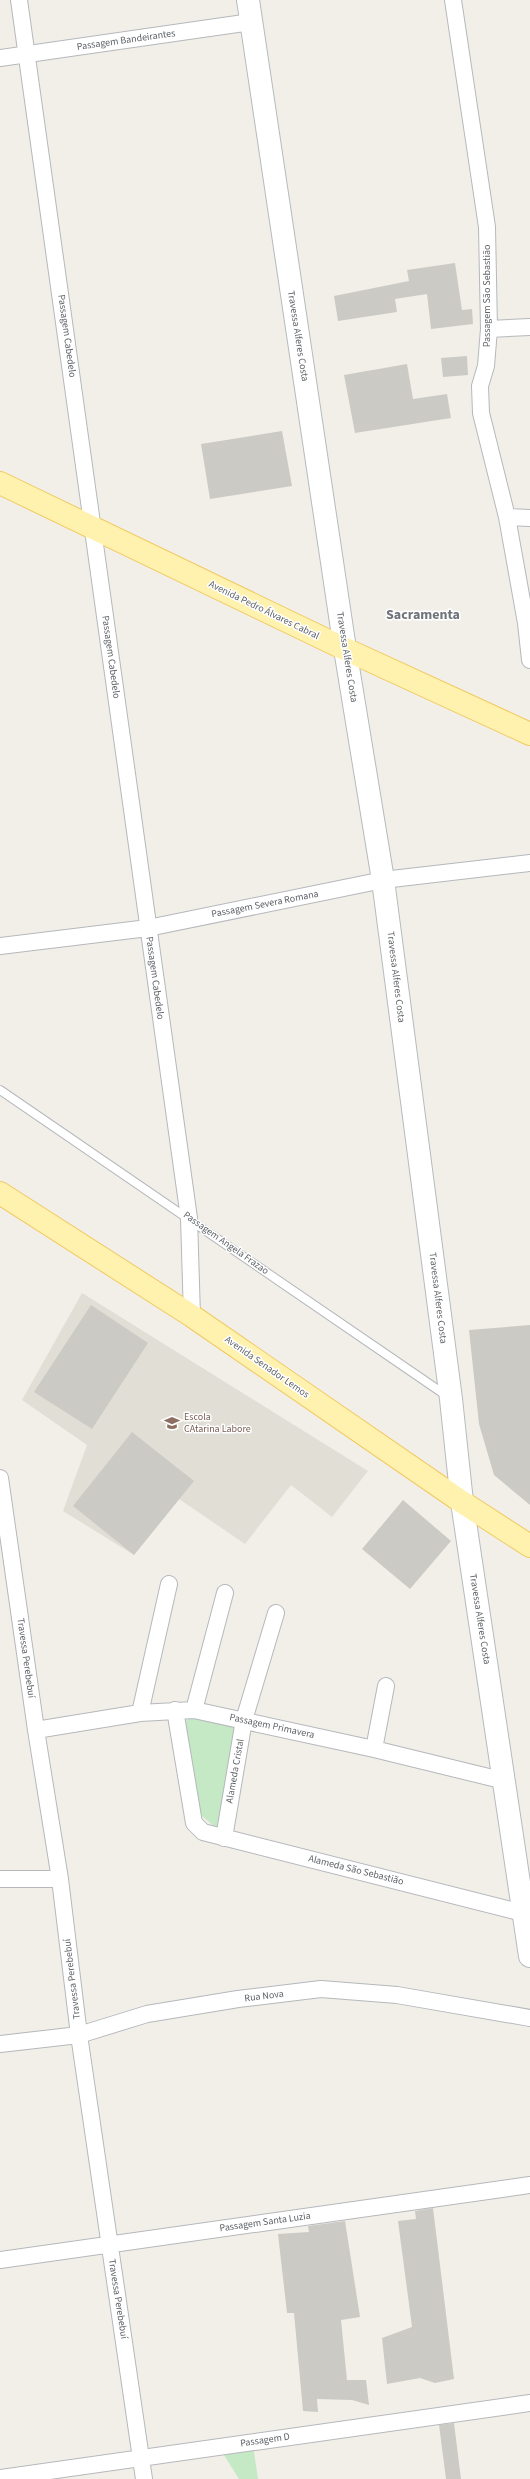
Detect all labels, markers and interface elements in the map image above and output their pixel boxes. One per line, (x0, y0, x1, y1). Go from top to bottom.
street label: Passagem Bandeirantes (76, 26, 176, 54)
street label: Passagem São Sebastião (480, 245, 494, 347)
street label: Travessa Alferes Costa (284, 290, 312, 382)
street label: Passagem Cabedelo (54, 294, 80, 378)
street label: Avenida Pedro Álvares Cabral (206, 577, 322, 643)
district label: Sacramenta (386, 605, 460, 625)
street label: Travessa Alferes Costa (333, 611, 361, 703)
street label: Passagem Cabedelo (98, 615, 124, 699)
street label: Passagem Severa Romana (210, 887, 320, 921)
street label: Travessa Alferes Costa (383, 931, 409, 1023)
street label: Passagem Cabedelo (142, 936, 168, 1020)
street label: Passagem Angela Frazao (180, 1208, 272, 1278)
street label: Travessa Alferes Costa (425, 1252, 451, 1344)
street label: Avenida Senador Lemos (222, 1332, 312, 1402)
place label: Escola CAtarina Labore (184, 1410, 251, 1436)
school or university icon: Escola CAtarina Labore (163, 1414, 181, 1432)
street label: Travessa Alferes Costa (466, 1573, 494, 1665)
street label: Travessa Perebebuí (13, 1617, 39, 1700)
street label: Passagem Primavera (228, 1710, 316, 1742)
street label: Alameda Cristal (222, 1737, 248, 1804)
street label: Alameda São Sebastião (307, 1851, 405, 1889)
street label: Travessa Perebebuí (60, 1938, 84, 2020)
street label: Rua Nova (244, 1987, 284, 2005)
street label: Passagem Santa Luzia (219, 2209, 311, 2235)
street label: Travessa Perebebuí (105, 2258, 131, 2341)
street label: Passagem D (239, 2430, 291, 2450)

